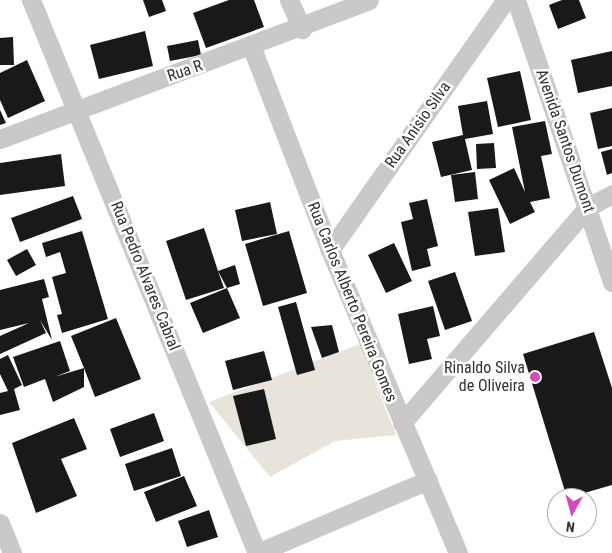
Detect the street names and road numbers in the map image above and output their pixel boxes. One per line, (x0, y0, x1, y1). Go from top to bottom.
street label: Rua R (165, 56, 205, 86)
street label: Avenida Santos Dumont (531, 67, 599, 215)
street label: Rua Anisio Silva (381, 78, 455, 172)
street label: Rua Pedro Alvares Cabral (106, 199, 184, 353)
street label: Rua Carlos Alberto Pereira Gomes (303, 199, 401, 405)

